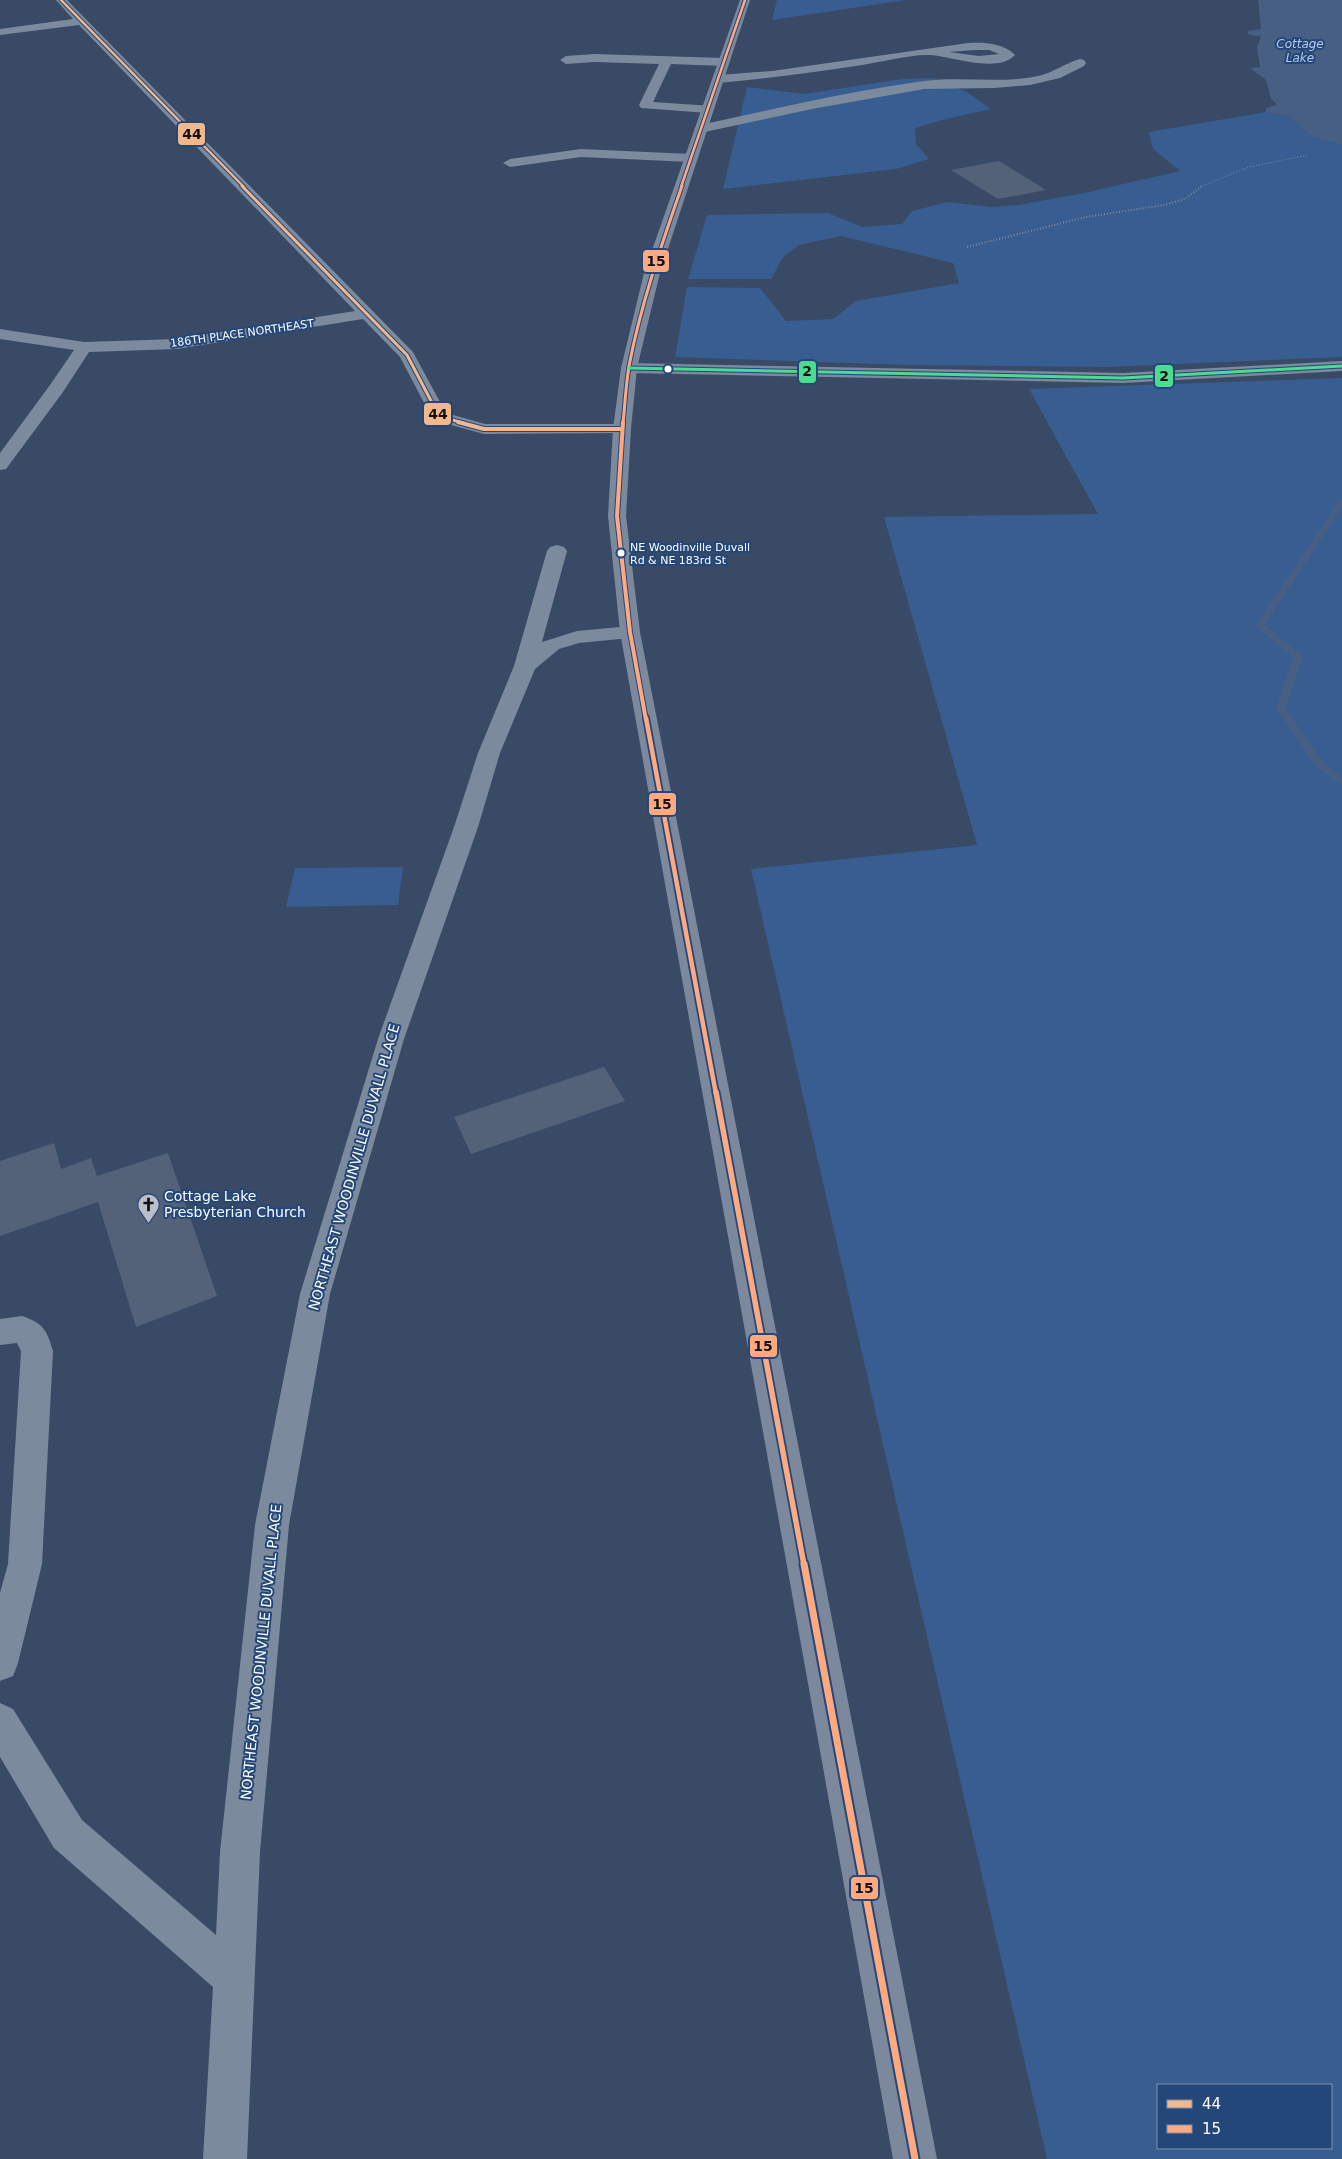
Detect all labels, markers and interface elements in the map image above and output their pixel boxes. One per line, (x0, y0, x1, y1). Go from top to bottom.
water label: Cottage Lake (1276, 37, 1324, 65)
line badge: 44 (177, 122, 206, 146)
text: 44 (182, 126, 202, 142)
line badge: 15 (642, 249, 670, 273)
text: 15 (646, 253, 666, 269)
street label: 186TH PLACE NORTHEAST (169, 317, 315, 350)
line badge: 2 (798, 360, 817, 384)
text: 2 (802, 363, 812, 379)
unlabelled marker (663, 364, 673, 374)
line badge: 2 (1154, 364, 1174, 388)
text: 2 (1159, 368, 1169, 384)
line badge: 44 (423, 402, 452, 426)
text: 44 (428, 406, 448, 422)
place label: NE Woodinville Duvall Rd & NE 183rd St (630, 541, 750, 567)
marker: NE Woodinville Duvall Rd & NE 183rd St (616, 548, 626, 558)
line badge: 15 (648, 792, 677, 816)
text: 15 (652, 796, 672, 812)
street label: NORTHEAST WOODINVILLE DUVALL PLACE (305, 1022, 403, 1312)
place label: Cottage Lake Presbyterian Church (164, 1188, 306, 1220)
church icon: Cottage Lake Presbyterian Church (136, 1192, 160, 1223)
line badge: 15 (749, 1334, 778, 1358)
text: 15 (753, 1338, 773, 1354)
street label: NORTHEAST WOODINVILLE DUVALL PLACE (238, 1503, 284, 1801)
line badge: 15 (850, 1876, 879, 1900)
text: 15 (854, 1880, 874, 1896)
legend (1157, 2084, 1332, 2149)
text: 44 (1202, 2095, 1221, 2113)
text: 15 (1202, 2120, 1221, 2138)

